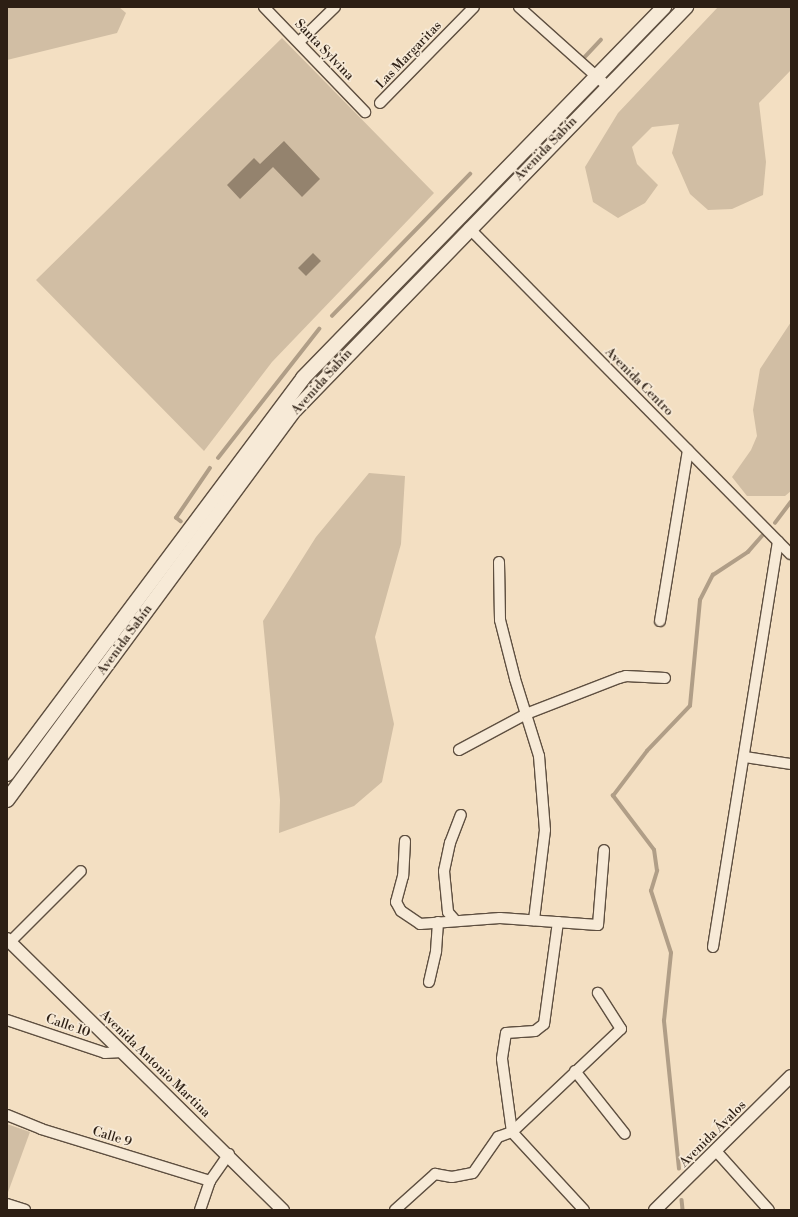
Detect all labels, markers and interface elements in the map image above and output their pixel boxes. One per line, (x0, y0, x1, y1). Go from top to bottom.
street label: Santa Sylvina (291, 16, 357, 84)
street label: Las Margaritas (373, 18, 445, 92)
street label: Avenida Sabín (511, 114, 581, 184)
street label: Avenida Centro (602, 345, 676, 419)
street label: Avenida Sabín (288, 346, 356, 418)
street label: Avenida Sabín (94, 602, 156, 678)
street label: Avenida Antonio Martina (97, 1007, 213, 1121)
street label: Calle 10 (44, 1011, 92, 1041)
street label: Avenida Ávalos (676, 1097, 750, 1171)
street label: Calle 9 (90, 1124, 134, 1150)

